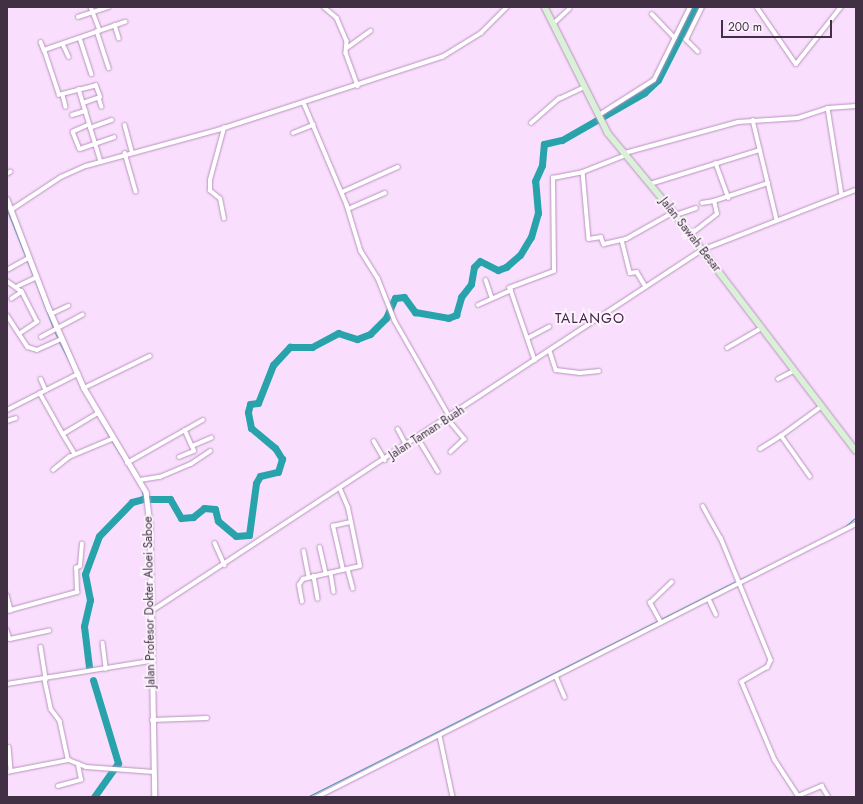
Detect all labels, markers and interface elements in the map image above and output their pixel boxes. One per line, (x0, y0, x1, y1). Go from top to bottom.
scale bar (723, 12, 834, 38)
text: 200 m (728, 18, 762, 36)
street label: Jalan Sawah Besar (656, 195, 724, 275)
district label: TALANGO (555, 310, 625, 326)
street label: Jalan Taman Buah (386, 403, 468, 463)
street label: Jalan Profesor Dokter Aloei Saboe (141, 516, 159, 688)

